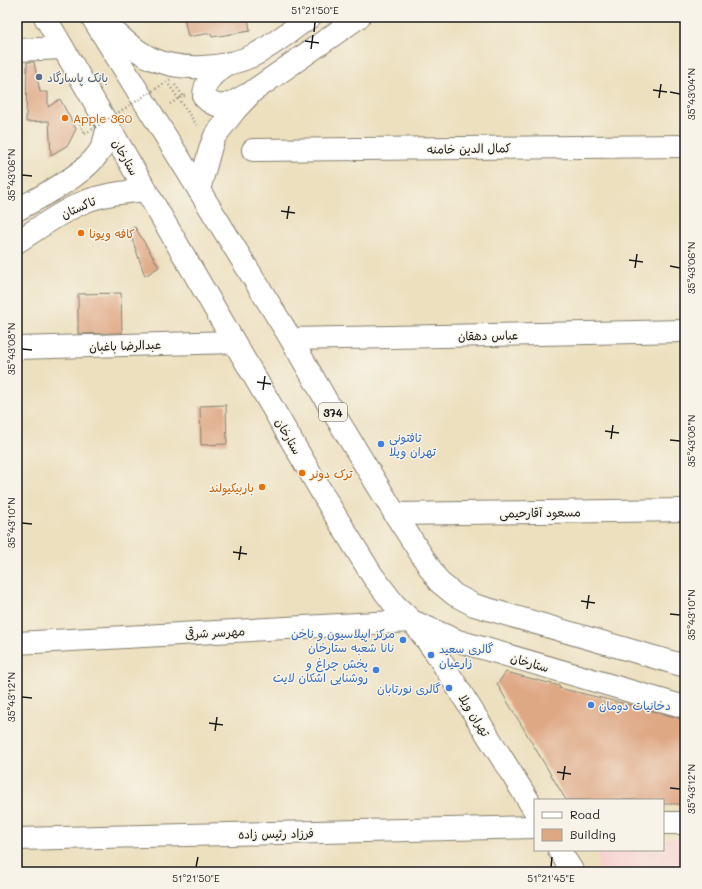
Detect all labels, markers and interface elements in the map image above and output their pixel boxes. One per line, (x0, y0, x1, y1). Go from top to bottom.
text: 51°21'50"E (291, 3, 339, 17)
text: 35°43'04"N (684, 68, 698, 120)
place label: بانک پاسارگاد (47, 69, 108, 86)
marker: بانک پاسارگاد (34, 72, 44, 82)
place label: Apple 360 (73, 110, 133, 126)
marker: Apple 360 (60, 113, 70, 123)
street label: ستارخان (109, 136, 143, 178)
street label: کمال الدین خامنه (427, 139, 511, 157)
text: 35°43'06"N (4, 149, 18, 201)
street label: تاکستان (58, 192, 98, 222)
place label: کافه ویونا (89, 225, 135, 242)
marker: کافه ویونا (76, 228, 86, 238)
text: 35°43'06"N (684, 242, 698, 294)
text: 35°43'08"N (4, 323, 18, 375)
street label: عباس دهقان (458, 326, 518, 345)
street label: عبدالرضا باغبان (89, 336, 161, 355)
road number: 374 (319, 403, 347, 421)
street label: ستارخان (272, 415, 306, 457)
text: 35°43'08"N (684, 415, 698, 467)
place label: تافتونی تهران ویلا (389, 429, 437, 460)
marker: تافتونی تهران ویلا (376, 439, 386, 449)
place label: ترک دونر (309, 465, 353, 482)
marker: ترک دونر (297, 468, 307, 478)
place label: باربیکیولند (209, 479, 254, 496)
marker: باربیکیولند (257, 482, 267, 492)
text: 35°43'10"N (4, 497, 18, 549)
street label: مسعود آقارحیمی (499, 503, 581, 522)
text: 35°43'10"N (684, 589, 698, 641)
street label: مهرسر شرقی (185, 622, 245, 642)
place label: مرکز اپیلاسیون و ناخن نانا شعبه ستارخان (291, 625, 395, 656)
marker: مرکز اپیلاسیون و ناخن نانا شعبه ستارخان (398, 635, 408, 645)
place label: گالری سعید زارعیان (439, 640, 493, 670)
street label: ستارخان (509, 649, 551, 675)
marker: گالری سعید زارعیان (426, 650, 436, 660)
place label: پخش چراغ و روشنایی اشکان لایت (273, 655, 368, 686)
marker: پخش چراغ و روشنایی اشکان لایت (371, 665, 381, 675)
text: 35°43'12"N (4, 672, 18, 722)
place label: گالری نورتابان (377, 680, 441, 697)
marker: گالری نورتابان (444, 683, 454, 693)
street label: تهران ویلا (455, 691, 495, 740)
place label: دخانیات دومان (599, 697, 671, 714)
marker: دخانیات دومان (586, 700, 596, 710)
text: 35°43'12"N (684, 764, 698, 814)
legend (534, 799, 664, 851)
text: Road (570, 806, 600, 822)
street label: فرزاد رئیس زاده (238, 824, 314, 842)
text: Building (570, 826, 616, 842)
text: 51°21'50"E (172, 871, 220, 885)
text: 51°21'45"E (527, 871, 575, 885)

